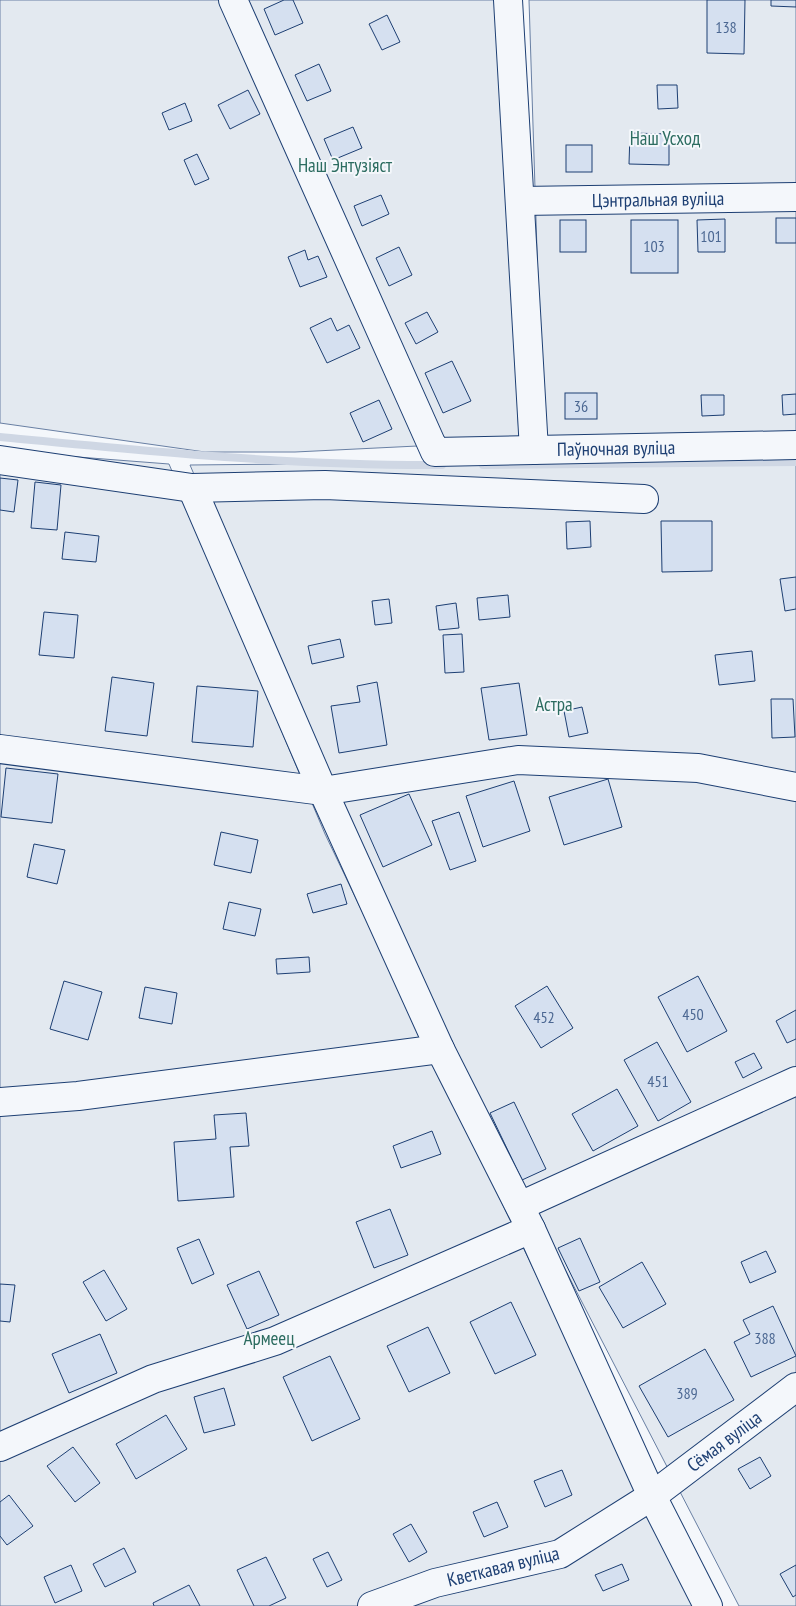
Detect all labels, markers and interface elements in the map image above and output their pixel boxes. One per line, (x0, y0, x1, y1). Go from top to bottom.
house number: 138 (715, 17, 737, 37)
park label: Наш Усход (630, 126, 701, 150)
park label: Наш Энтузіяст (298, 153, 393, 177)
street label: Цэнтральная вуліца (592, 186, 724, 212)
house number: 101 (700, 226, 722, 246)
house number: 103 (643, 236, 665, 256)
house number: 36 (574, 396, 588, 416)
street label: Паўночная вуліца (557, 435, 675, 461)
park label: Астра (535, 692, 573, 716)
house number: 450 (682, 1004, 704, 1024)
house number: 452 (533, 1007, 555, 1027)
house number: 451 (647, 1071, 669, 1091)
park label: Армеец (243, 1326, 295, 1350)
house number: 388 (754, 1328, 776, 1348)
house number: 389 (676, 1383, 698, 1403)
street label: Сёмая вуліца (682, 1405, 766, 1477)
street label: Кветкавая вуліца (444, 1540, 562, 1592)

